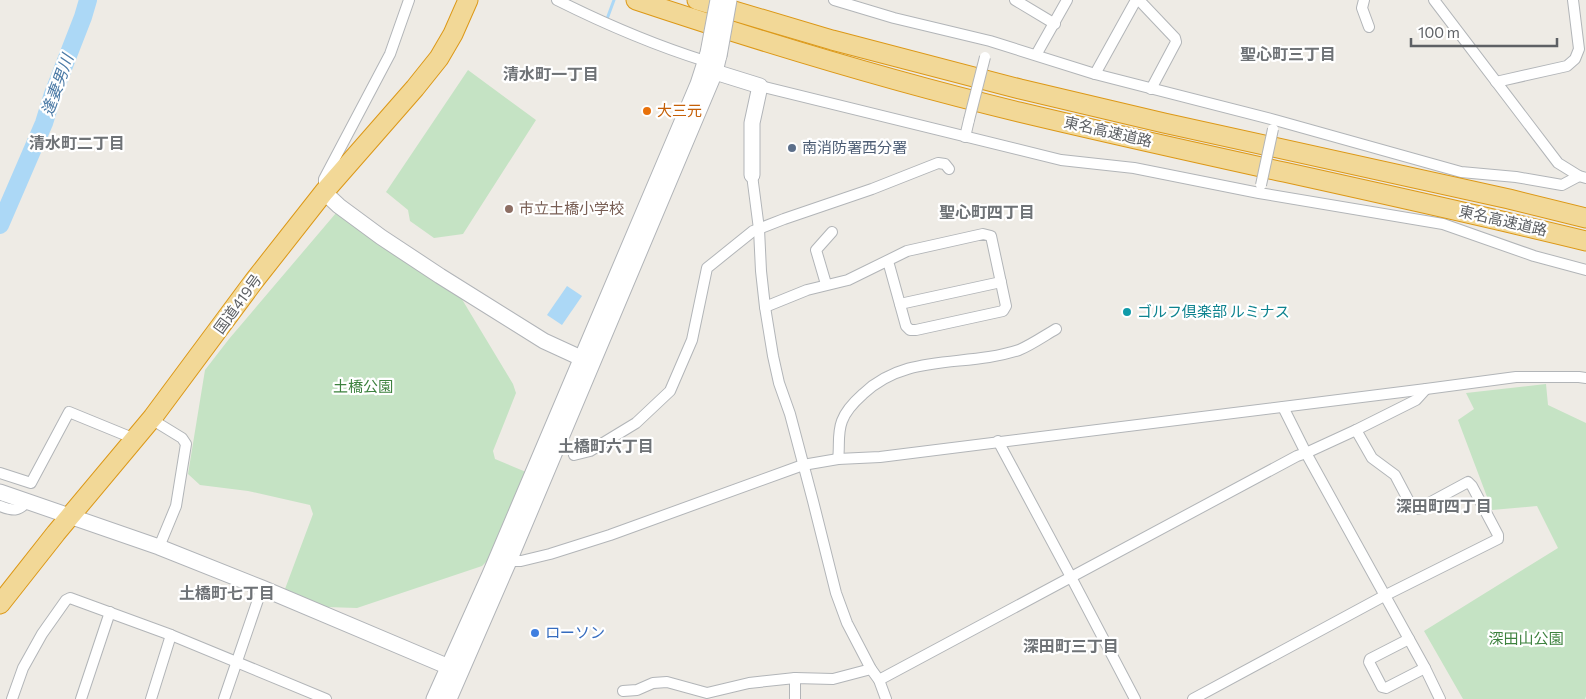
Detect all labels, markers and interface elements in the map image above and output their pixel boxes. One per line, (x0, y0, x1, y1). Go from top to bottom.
scale bar (1411, 15, 1557, 47)
text: 100 m (1418, 23, 1460, 41)
district label: 聖心町三丁目 (1240, 44, 1336, 63)
water label: 逢妻男川 (37, 50, 77, 118)
district label: 清水町一丁目 (503, 64, 599, 83)
place label: 大三元 (657, 101, 702, 119)
marker: 大三元 (641, 105, 653, 117)
street label: 東名高速道路 (1062, 112, 1154, 150)
district label: 清水町二丁目 (29, 133, 125, 152)
place label: 南消防署西分署 (802, 138, 907, 156)
marker: 南消防署西分署 (786, 142, 798, 154)
place label: 市立土橋小学校 (519, 199, 624, 217)
street label: 東名高速道路 (1457, 201, 1549, 239)
district label: 聖心町四丁目 (939, 202, 1035, 221)
marker: 市立土橋小学校 (503, 203, 515, 215)
street label: 国道419号 (210, 270, 265, 337)
place label: ゴルフ倶楽部 ルミナス (1137, 302, 1290, 320)
marker: ゴルフ倶楽部 ルミナス (1121, 306, 1133, 318)
park label: 土橋公園 (333, 377, 393, 395)
district label: 土橋町六丁目 (558, 436, 654, 455)
district label: 深田町四丁目 (1396, 496, 1492, 515)
district label: 土橋町七丁目 (179, 583, 275, 602)
place label: ローソン (545, 623, 605, 641)
marker: ローソン (529, 627, 541, 639)
park label: 深田山公園 (1488, 629, 1564, 647)
district label: 深田町三丁目 (1023, 636, 1119, 655)

